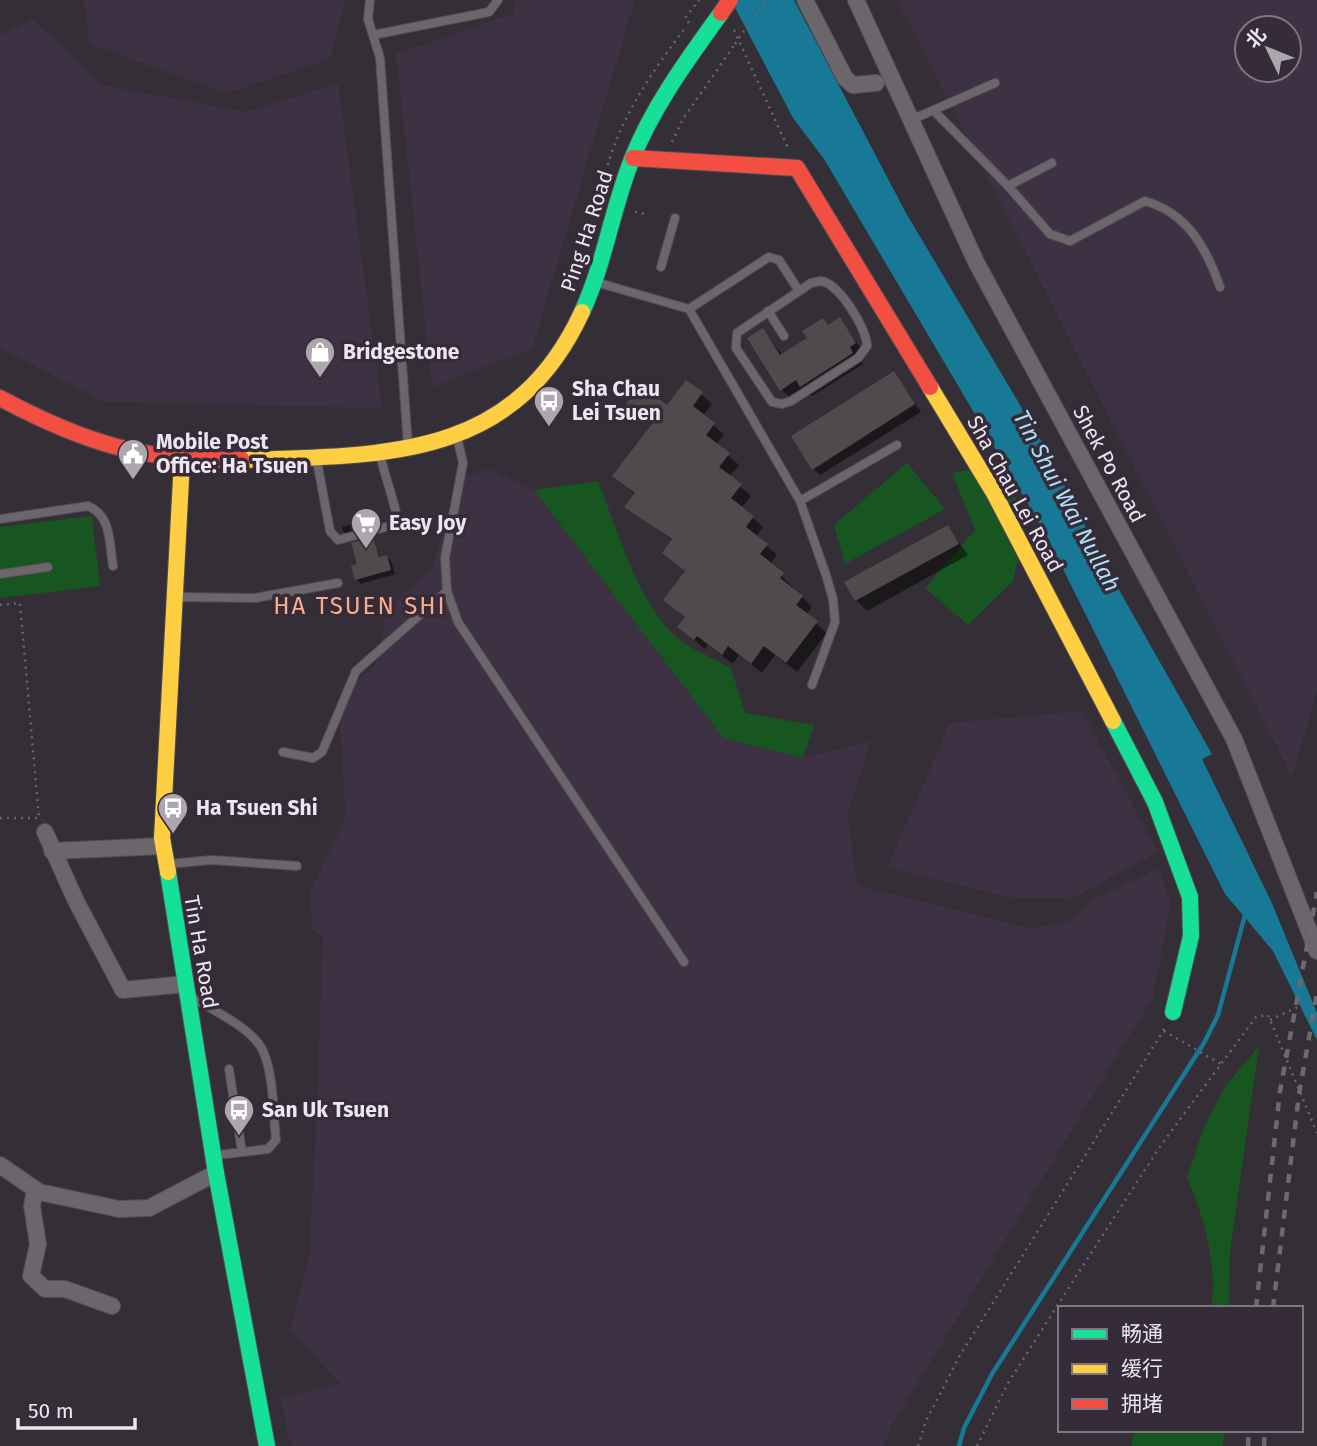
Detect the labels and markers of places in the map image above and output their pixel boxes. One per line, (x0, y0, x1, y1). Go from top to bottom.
shop icon: Bridgestone (303, 335, 337, 379)
place label: Bridgestone (343, 339, 460, 365)
place label: Sha Chau Lei Tsuen (572, 376, 661, 426)
bus stop icon: Sha Chau Lei Tsuen (532, 384, 566, 428)
place label: Mobile Post Office: Ha Tsuen (156, 429, 308, 479)
public building icon: Mobile Post Office: Ha Tsuen (116, 437, 150, 481)
supermarket icon: Easy Joy (349, 506, 383, 550)
place label: Easy Joy (389, 510, 466, 536)
bus stop icon: Ha Tsuen Shi (156, 791, 190, 835)
place label: Ha Tsuen Shi (196, 795, 318, 821)
bus stop icon: San Uk Tsuen (222, 1093, 256, 1137)
place label: San Uk Tsuen (262, 1097, 389, 1123)

